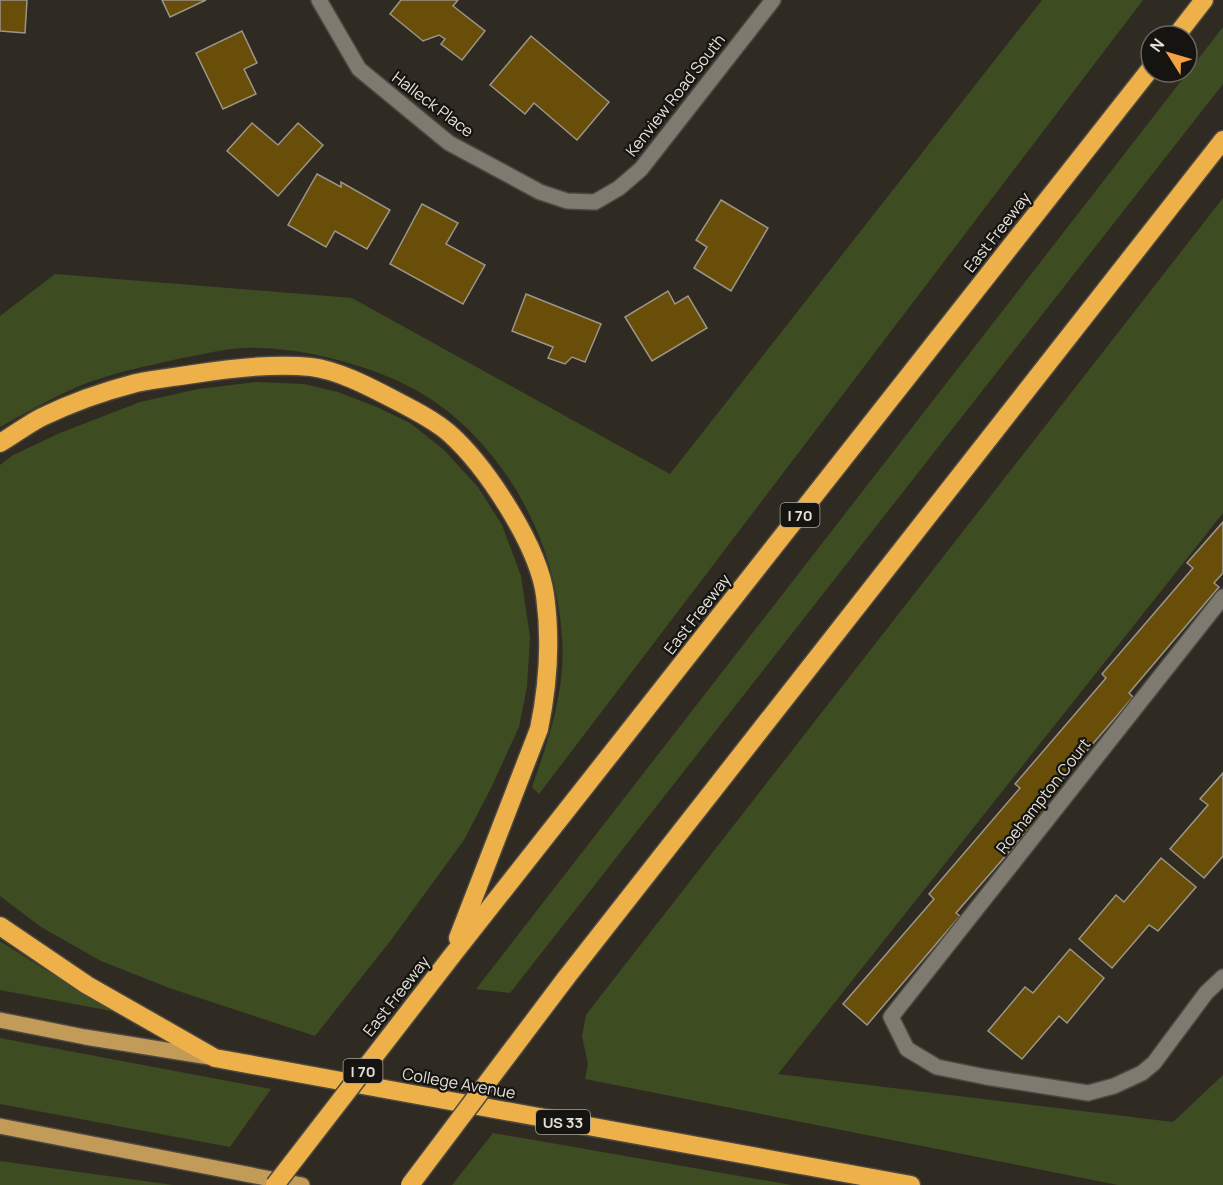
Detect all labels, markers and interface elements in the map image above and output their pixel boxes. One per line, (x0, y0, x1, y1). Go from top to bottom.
north arrow (1139, 24, 1199, 84)
street label: Kenview Road South (620, 29, 730, 161)
text: N (1145, 34, 1169, 56)
street label: Halleck Place (388, 66, 478, 142)
street label: East Freeway (959, 187, 1036, 277)
road number: I 70 (780, 503, 820, 527)
street label: East Freeway (659, 569, 736, 659)
street label: Roehampton Court (991, 734, 1095, 858)
street label: East Freeway (358, 951, 435, 1041)
road number: I 70 (344, 1059, 382, 1083)
street label: College Avenue (401, 1062, 517, 1104)
road number: US 33 (536, 1110, 590, 1134)

